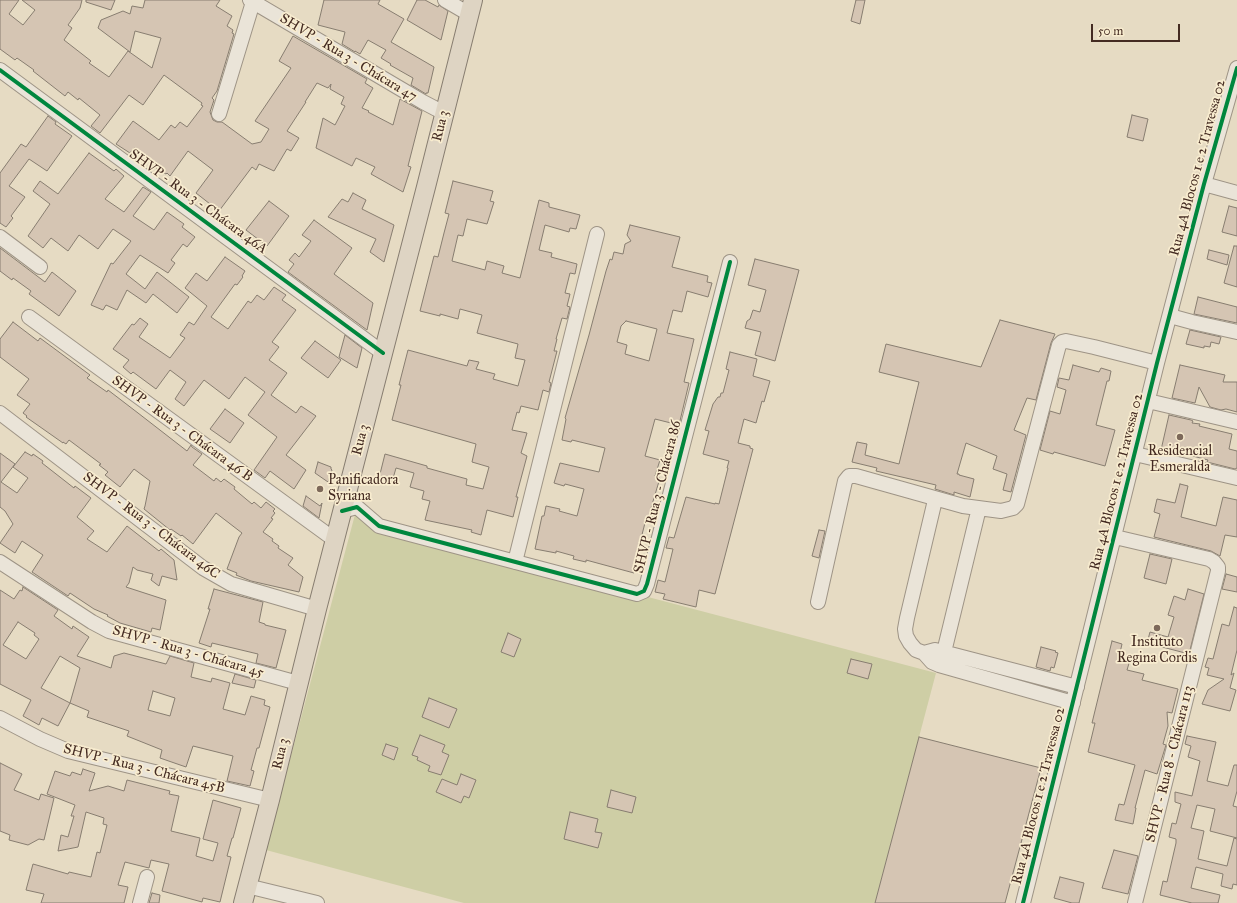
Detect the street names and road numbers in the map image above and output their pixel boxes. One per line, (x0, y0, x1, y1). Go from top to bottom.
street label: SHVP - Rua 3 - Chácara 47 (276, 10, 420, 106)
street label: Rua 4A Blocos 1 e 2 Travessa 02 (1166, 78, 1230, 258)
street label: Rua 3 (429, 109, 453, 143)
street label: SHVP - Rua 3 - Chácara 46A (126, 146, 270, 258)
street label: SHVP - Rua 3 - Chácara 46 B (108, 372, 256, 486)
street label: Rua 4A Blocos 1 e 2 Travessa 02 (1087, 392, 1147, 572)
street label: SHVP - Rua 3 - Chácara 86 (631, 419, 685, 575)
street label: Rua 3 (349, 423, 373, 457)
street label: SHVP - Rua 3 - Chácara 46C (79, 469, 223, 583)
street label: SHVP - Rua 3 - Chácara 45 (110, 622, 266, 682)
street label: SHVP - Rua 8 - Chácara 113 (1142, 684, 1198, 844)
street label: Rua 4A Blocos 1 e 2 Travessa 02 (1009, 706, 1069, 886)
street label: Rua 3 (269, 737, 293, 771)
street label: SHVP - Rua 3 - Chácara 45B (61, 741, 227, 797)

